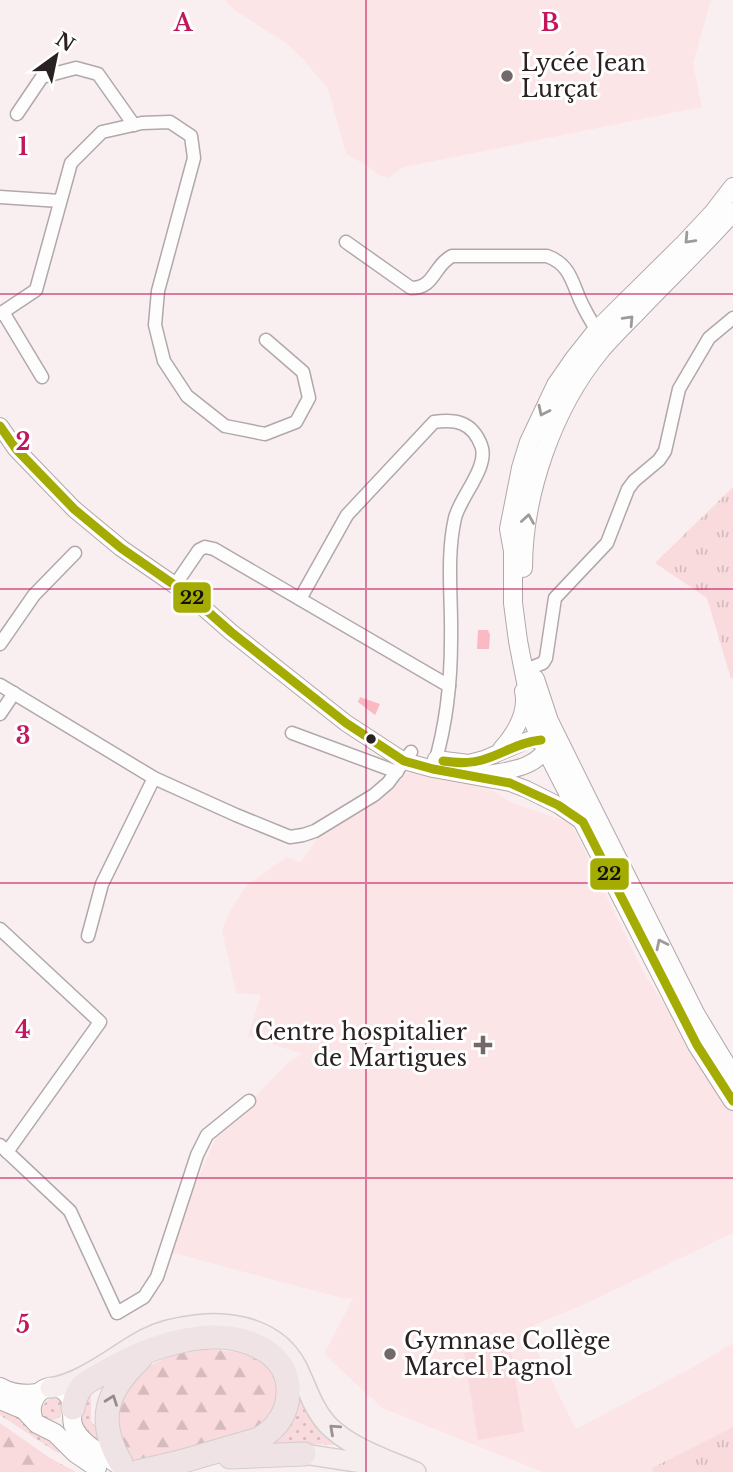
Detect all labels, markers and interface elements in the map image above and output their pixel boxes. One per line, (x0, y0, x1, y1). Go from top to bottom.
text: A (173, 9, 194, 37)
text: B (541, 9, 559, 37)
north arrow (21, 21, 91, 91)
text: N (51, 28, 79, 57)
place label: Lycée Jean Lurçat (521, 49, 646, 103)
marker: Lycée Jean Lurçat (499, 68, 515, 84)
text: 1 (18, 133, 28, 161)
one-way arrow (684, 230, 697, 243)
one-way arrow (620, 315, 633, 328)
one-way arrow (538, 404, 552, 416)
text: 2 (16, 428, 30, 456)
one-way arrow (520, 513, 535, 525)
line badge: 22 (172, 581, 212, 614)
text: 22 (180, 586, 204, 609)
text: 3 (16, 722, 30, 750)
unlabelled marker (364, 732, 378, 746)
line badge: 22 (589, 857, 630, 891)
text: 22 (597, 862, 621, 885)
one-way arrow (655, 939, 669, 951)
text: 4 (15, 1016, 31, 1044)
place label: Centre hospitalier de Martigues (255, 1018, 467, 1072)
marker: Centre hospitalier de Martigues (473, 1035, 493, 1055)
text: 5 (16, 1311, 30, 1339)
place label: Gymnase Collège Marcel Pagnol (404, 1327, 610, 1381)
marker: Gymnase Collège Marcel Pagnol (382, 1346, 398, 1362)
one-way arrow (104, 1394, 118, 1406)
one-way arrow (329, 1425, 342, 1437)

